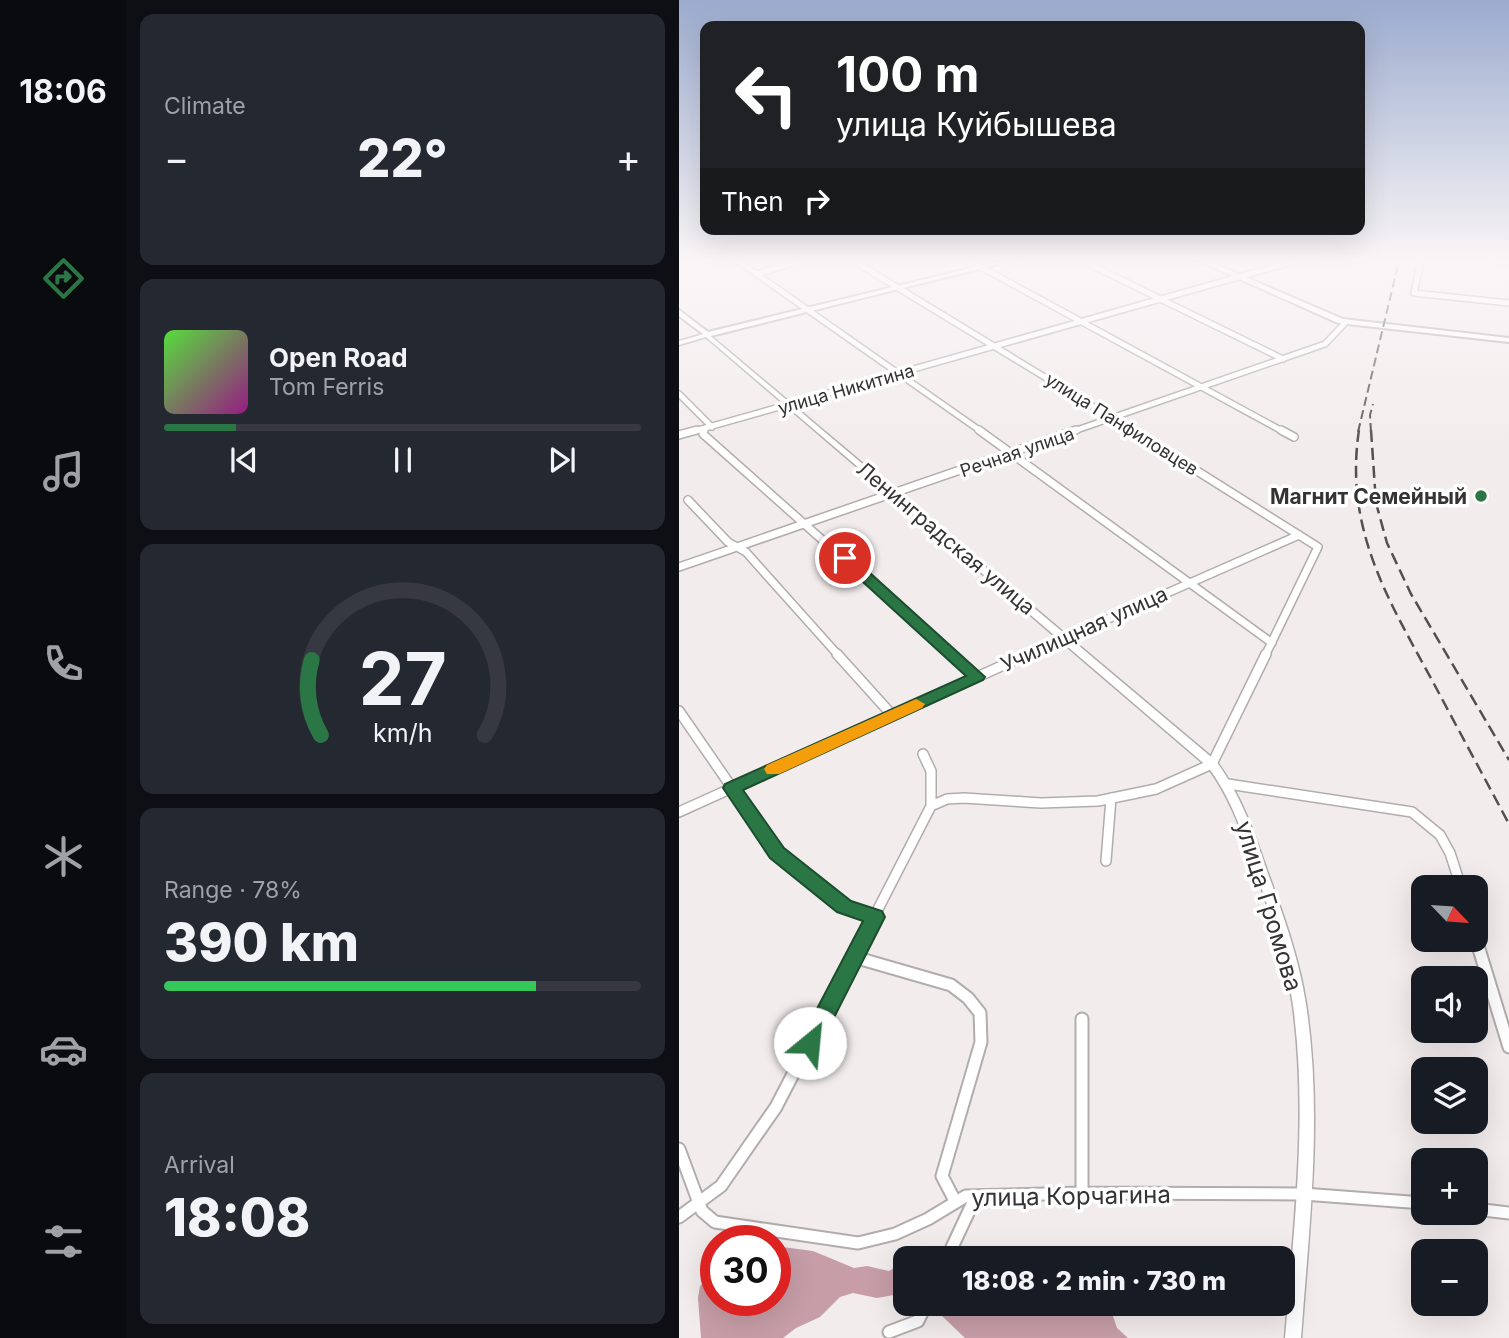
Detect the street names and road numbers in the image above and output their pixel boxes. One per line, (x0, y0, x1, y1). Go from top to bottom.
street label: улица Никитина (775, 360, 917, 418)
street label: улица Панфиловцев (1042, 368, 1202, 480)
street label: Речная улица (957, 423, 1077, 481)
street label: Ленинградская улица (852, 456, 1040, 620)
street label: Училищная улица (997, 581, 1171, 677)
street label: улица Громова (1229, 817, 1309, 995)
street label: улица Корчагина (971, 1180, 1171, 1212)

